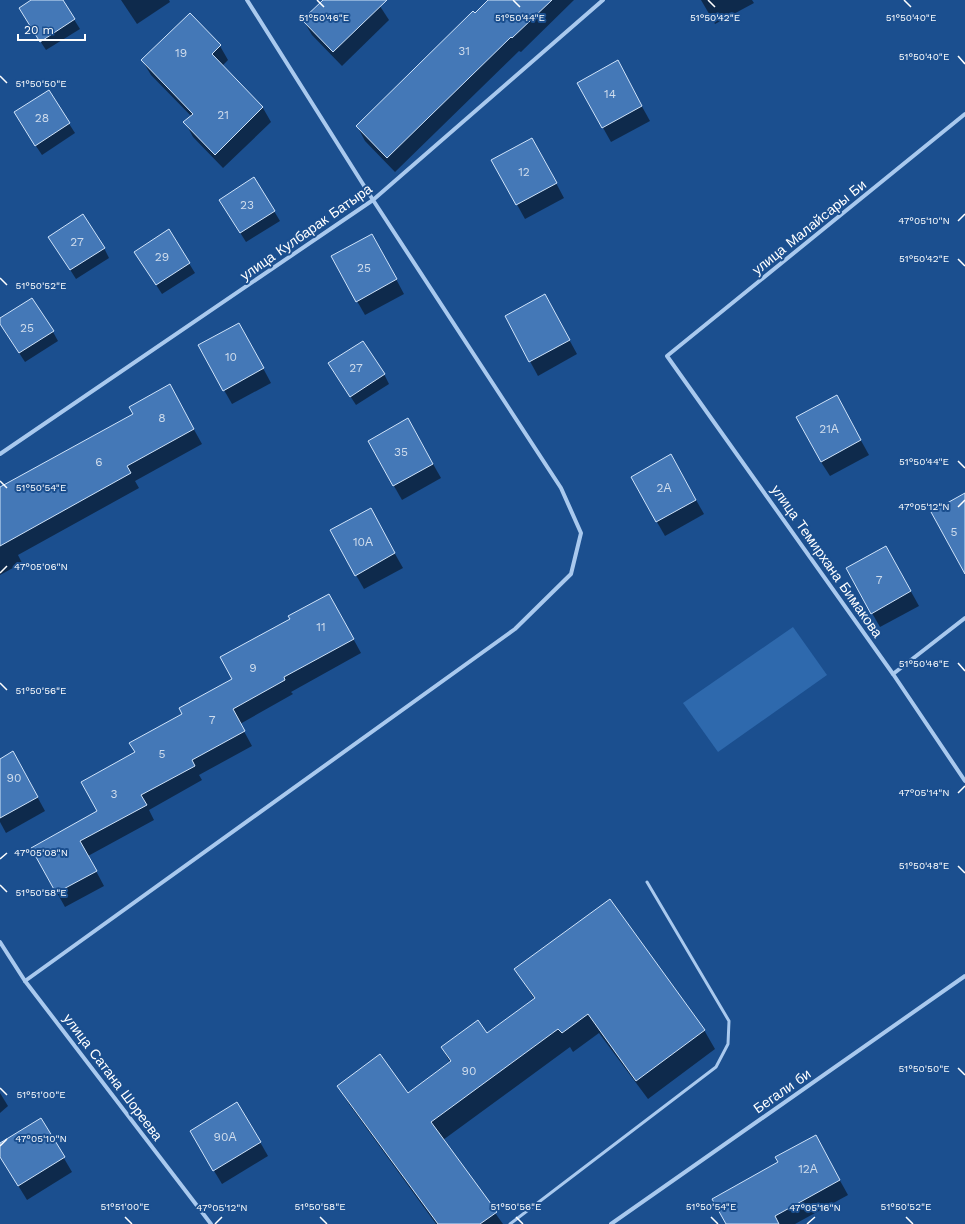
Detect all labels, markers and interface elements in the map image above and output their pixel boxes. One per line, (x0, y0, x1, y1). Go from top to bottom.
text: 51°50'46"E (299, 12, 349, 23)
text: 51°50'44"E (495, 12, 545, 23)
text: 51°50'42"E (690, 12, 740, 23)
text: 51°50'40"E (886, 12, 936, 23)
scale bar (18, 16, 85, 42)
text: 20 m (24, 23, 54, 37)
house number: 31 (458, 44, 470, 58)
house number: 19 (175, 46, 187, 60)
text: 51°50'40"E (899, 51, 949, 62)
text: 51°50'50"E (15, 78, 67, 89)
house number: 14 (604, 87, 616, 101)
house number: 21 (217, 108, 229, 122)
house number: 28 (35, 111, 49, 125)
house number: 12 (518, 165, 530, 179)
street label: улица Малайcары Би (749, 176, 869, 278)
street label: улица Кулбарак Батыра (237, 180, 375, 284)
house number: 23 (240, 198, 254, 212)
text: 47°05'10"N (898, 215, 950, 226)
house number: 27 (70, 235, 84, 249)
house number: 29 (155, 250, 169, 264)
text: 51°50'42"E (899, 253, 949, 264)
house number: 25 (357, 261, 371, 275)
text: 51°50'52"E (16, 280, 66, 291)
house number: 25 (20, 321, 34, 335)
house number: 10 (225, 350, 237, 364)
house number: 27 (349, 361, 363, 375)
house number: 8 (158, 411, 166, 425)
house number: 21А (819, 422, 839, 436)
house number: 35 (394, 445, 408, 459)
house number: 6 (95, 455, 103, 469)
text: 51°50'44"E (899, 456, 949, 467)
house number: 2А (657, 481, 672, 495)
text: 51°50'54"E (16, 482, 66, 493)
street label: улица Темирхана Бимакова (768, 482, 886, 640)
text: 47°05'12"N (898, 501, 950, 512)
house number: 5 (951, 525, 958, 539)
house number: 10А (353, 535, 373, 549)
text: 47°05'06"N (14, 561, 68, 572)
house number: 7 (876, 573, 883, 587)
house number: 11 (316, 620, 326, 634)
text: 51°50'46"E (899, 658, 949, 669)
house number: 9 (249, 661, 257, 675)
text: 51°50'56"E (15, 685, 67, 696)
house number: 7 (209, 713, 216, 727)
house number: 5 (159, 747, 166, 761)
house number: 90 (7, 771, 21, 785)
house number: 3 (111, 787, 118, 801)
text: 47°05'14"N (898, 787, 950, 798)
text: 47°05'08"N (14, 847, 68, 858)
text: 51°50'48"E (899, 860, 949, 871)
text: 51°50'58"E (15, 887, 67, 898)
street label: улица Сатана Шореева (60, 1011, 166, 1144)
text: 51°50'50"E (898, 1063, 950, 1074)
house number: 90 (462, 1064, 476, 1078)
street label: Бегали би (750, 1065, 814, 1117)
text: 51°51'00"E (16, 1089, 66, 1100)
house number: 90А (214, 1130, 236, 1144)
text: 47°05'10"N (15, 1133, 67, 1144)
house number: 12А (798, 1162, 818, 1176)
text: 51°51'00"E (100, 1201, 150, 1212)
text: 51°50'58"E (294, 1201, 346, 1212)
text: 51°50'56"E (490, 1201, 542, 1212)
text: 51°50'54"E (686, 1201, 736, 1212)
text: 51°50'52"E (881, 1201, 931, 1212)
text: 47°05'12"N (196, 1202, 248, 1213)
text: 47°05'16"N (789, 1202, 841, 1213)

